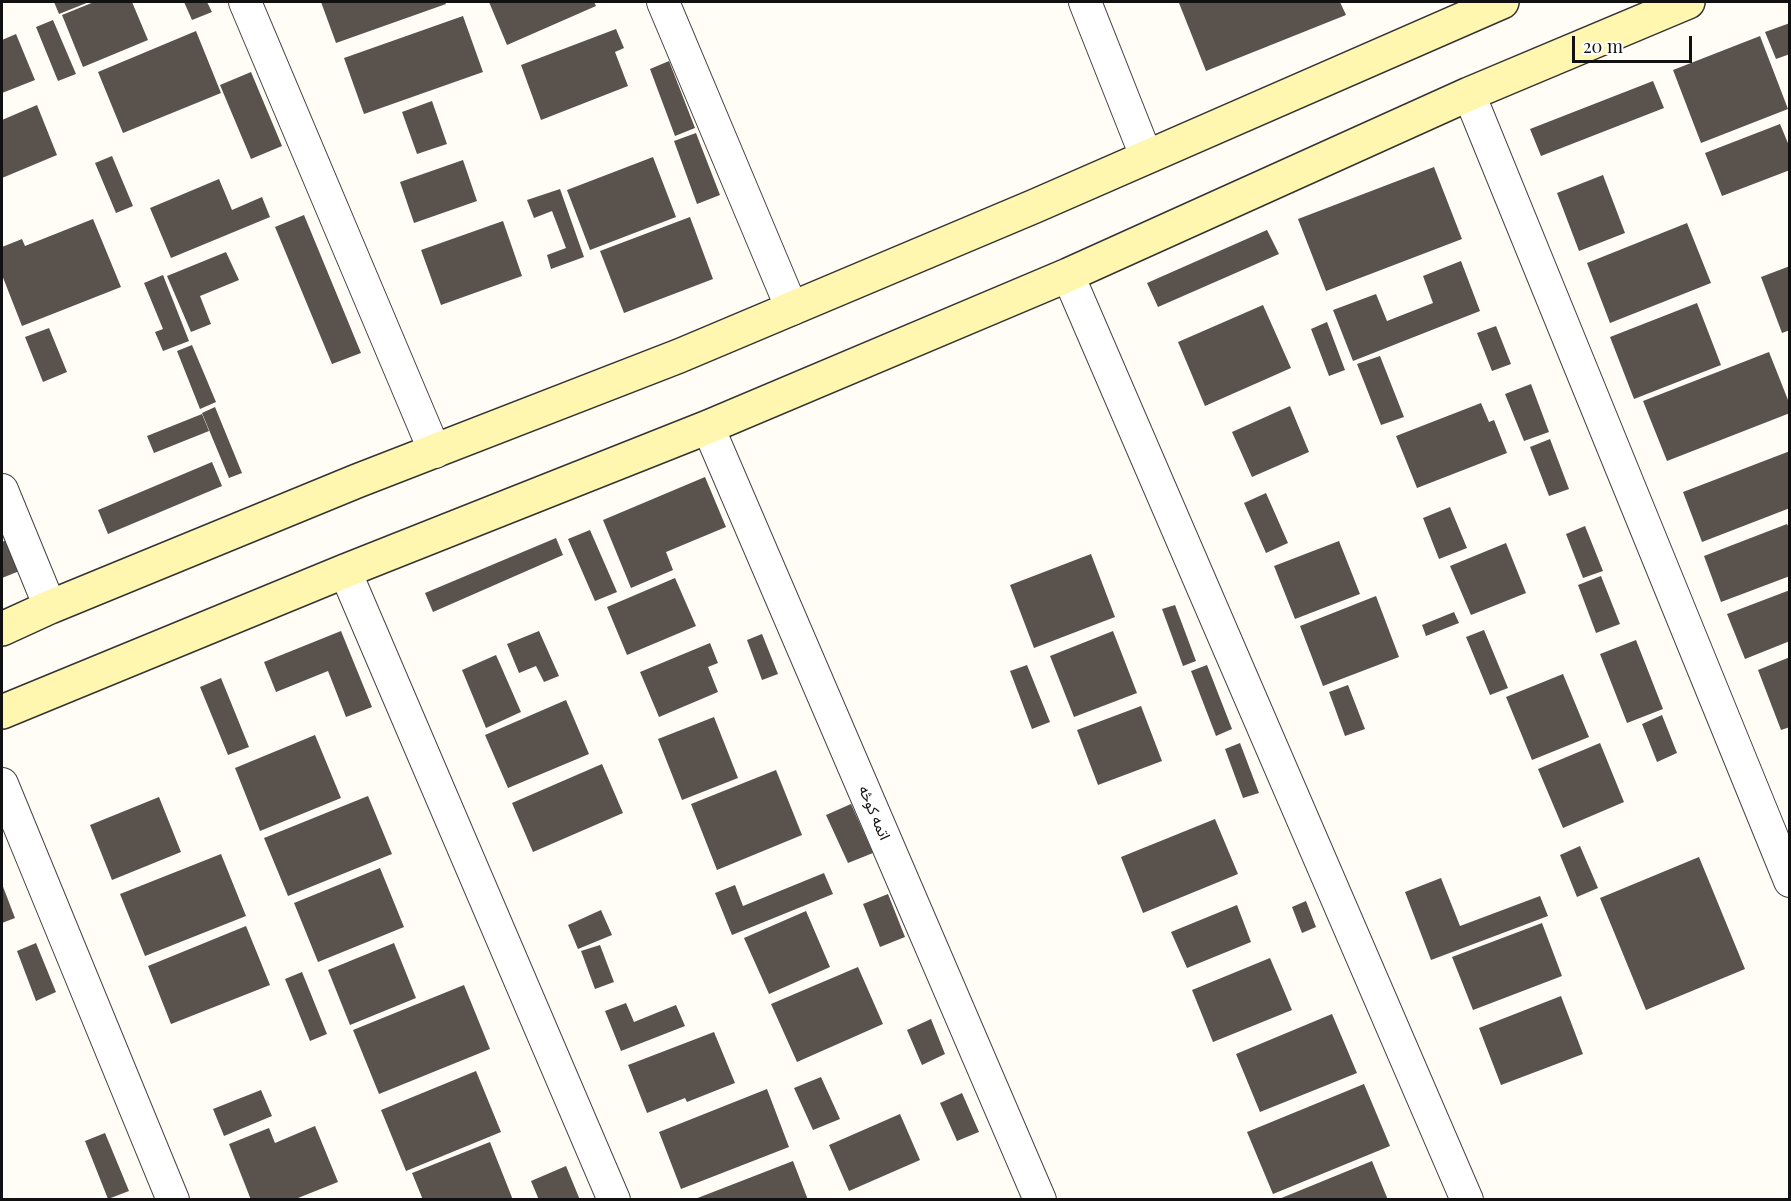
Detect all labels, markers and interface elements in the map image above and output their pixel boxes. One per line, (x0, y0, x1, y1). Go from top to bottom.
scale bar (1575, 24, 1695, 62)
text: 20 m (1583, 34, 1623, 58)
street label: اتمه کوڅه (855, 783, 893, 843)

